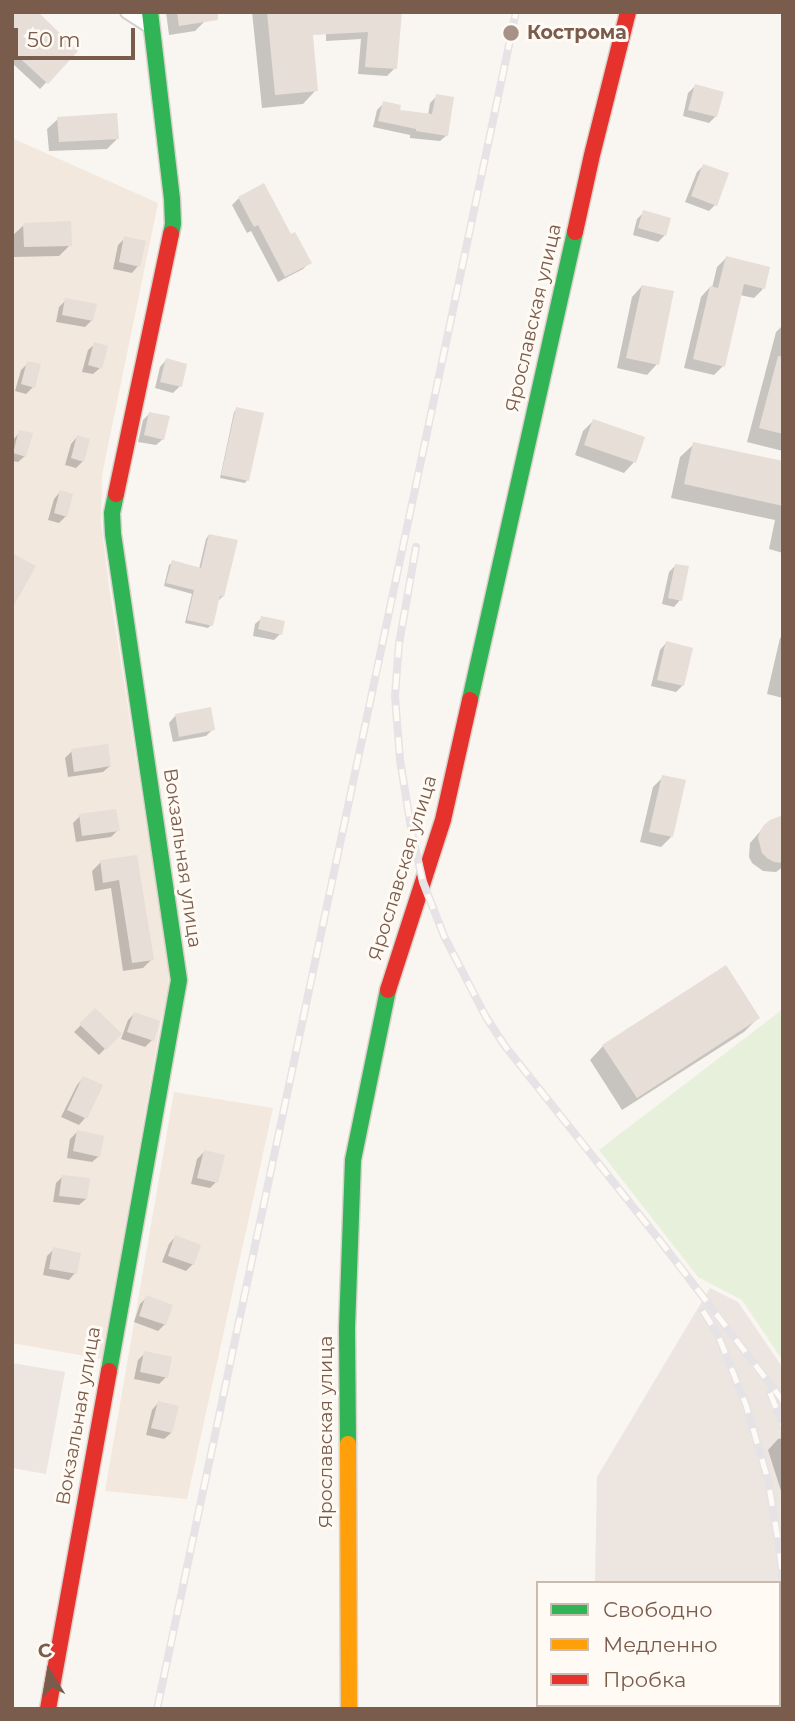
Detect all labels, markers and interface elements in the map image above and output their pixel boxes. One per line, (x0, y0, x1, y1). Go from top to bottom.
scale bar (18, 14, 138, 58)
place label: Кострома (527, 22, 627, 44)
marker: Кострома (501, 23, 521, 43)
text: 50 m (27, 27, 81, 52)
street label: Ярославская улица (501, 222, 567, 414)
street label: Вокзальная улица (158, 767, 206, 949)
street label: Ярославская улица (364, 773, 442, 963)
street label: Вокзальная улица (52, 1325, 106, 1507)
street label: Ярославская улица (315, 1336, 337, 1528)
legend (536, 1581, 781, 1707)
text: Свободно (603, 1597, 713, 1622)
text: Медленно (603, 1632, 718, 1657)
north arrow (14, 1637, 84, 1707)
text: С (36, 1638, 54, 1664)
text: Пробка (603, 1667, 686, 1692)

